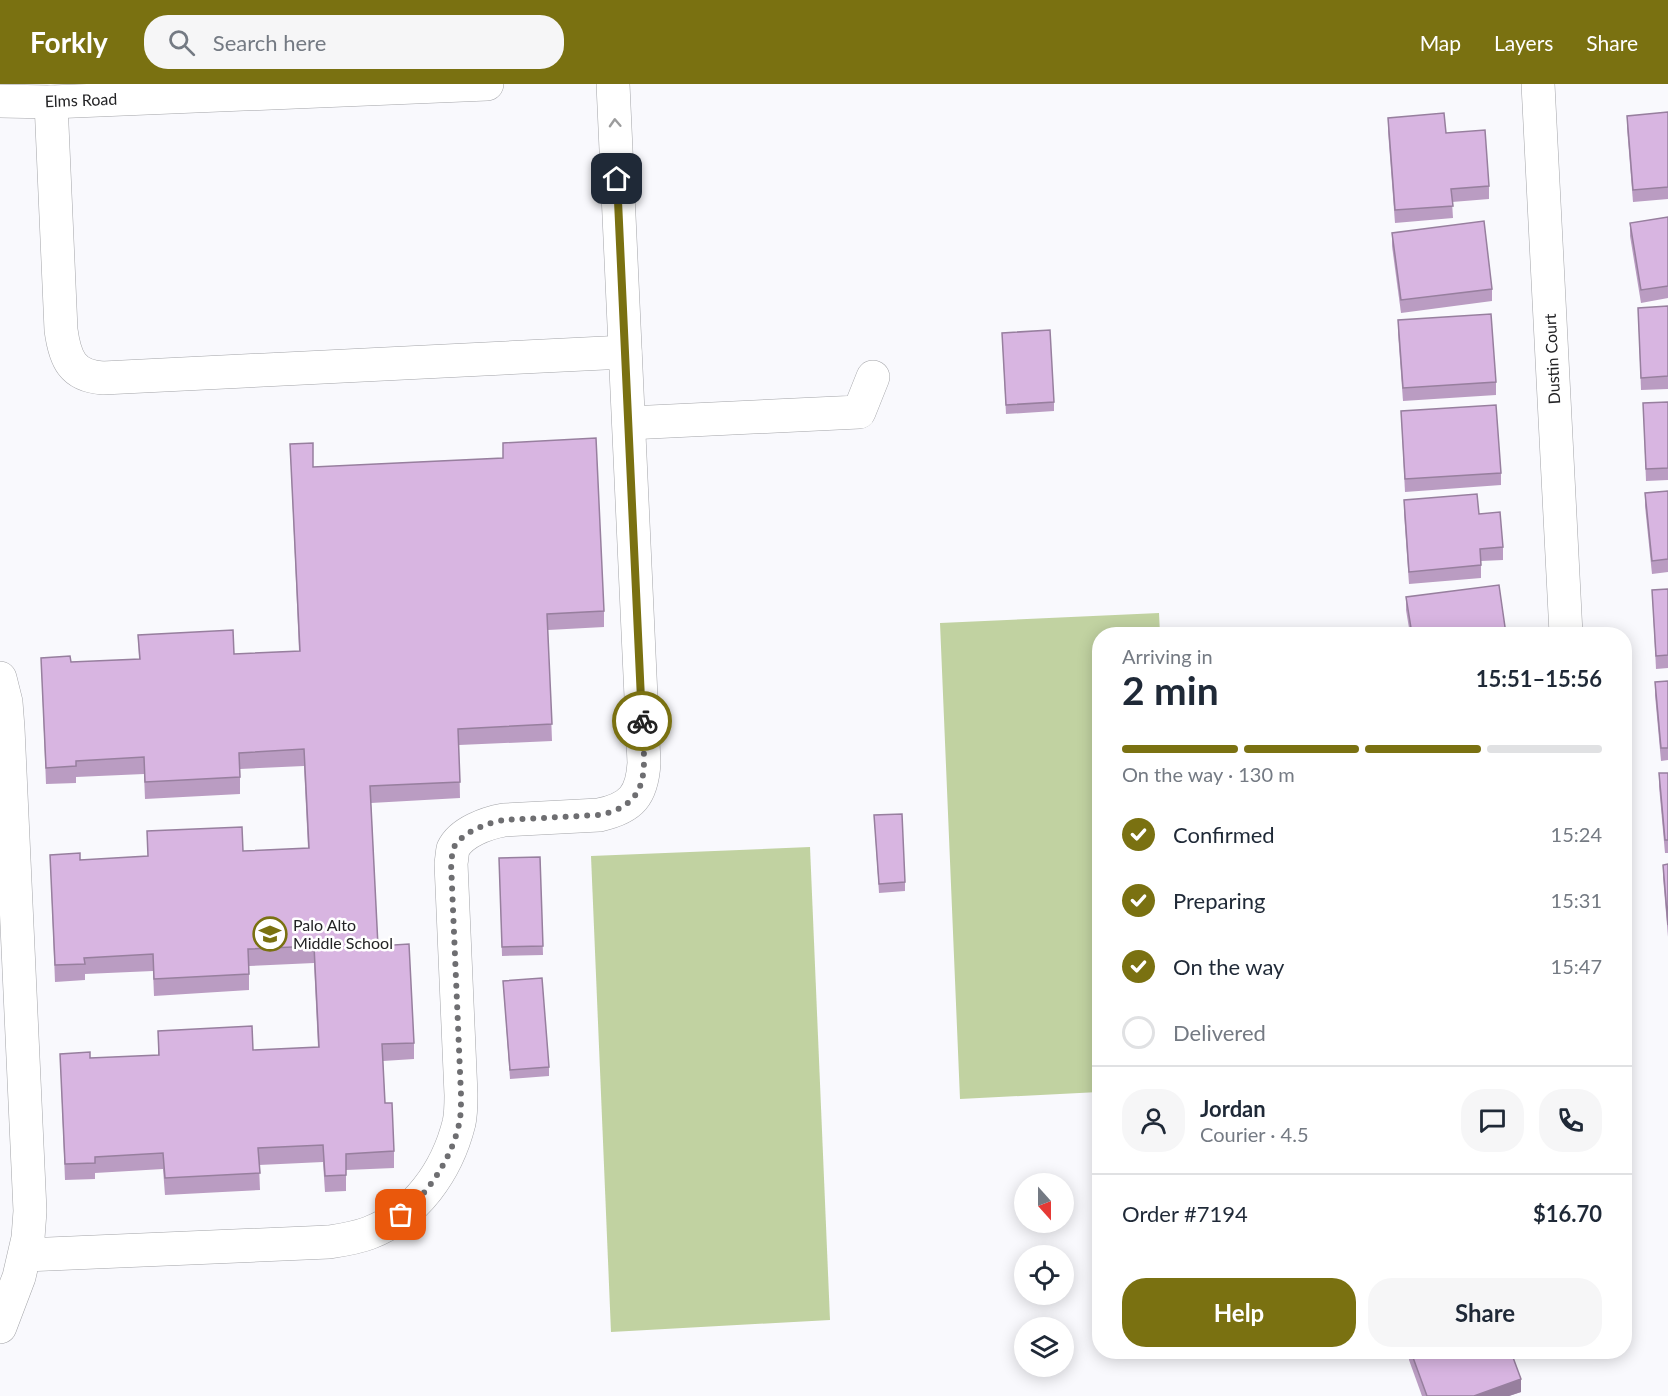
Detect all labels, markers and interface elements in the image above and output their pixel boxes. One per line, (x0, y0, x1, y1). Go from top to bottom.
search box (144, 15, 564, 69)
text: Forkly (30, 25, 108, 59)
icon: search (165, 26, 198, 59)
text: Search here (213, 29, 326, 56)
text: Map (1420, 30, 1461, 55)
text: Layers (1494, 30, 1553, 55)
text: Share (1586, 30, 1638, 55)
street label: Elms Road (44, 89, 118, 110)
one-way arrow (608, 119, 621, 128)
pin (591, 153, 642, 204)
icon: home (600, 162, 633, 195)
street label: Dustin Court (1540, 313, 1563, 405)
text: Arriving in (1122, 644, 1213, 668)
text: 15:51–15:56 (1476, 665, 1602, 692)
text: 2 min (1122, 667, 1219, 713)
courier (612, 691, 672, 751)
icon: bike (626, 705, 659, 738)
text: On the way · 130 m (1122, 762, 1295, 786)
icon: check (1122, 818, 1155, 851)
text: Confirmed (1173, 821, 1275, 848)
text: 15:24 (1551, 822, 1602, 846)
icon: check (1122, 884, 1155, 917)
text: Preparing (1173, 887, 1265, 914)
text: 15:31 (1551, 888, 1602, 912)
place label: Palo Alto Middle School (293, 915, 393, 952)
school or university icon: Palo Alto Middle School (252, 916, 288, 952)
icon: check (1122, 950, 1155, 983)
text: On the way (1173, 953, 1284, 980)
text: 15:47 (1551, 954, 1602, 978)
text: Delivered (1173, 1019, 1266, 1046)
button: person (1122, 1089, 1185, 1152)
button: chat (1461, 1089, 1524, 1152)
button: phone (1539, 1089, 1602, 1152)
text: Jordan (1200, 1095, 1266, 1122)
text: Courier · 4.5 (1200, 1122, 1309, 1146)
north arrow (1014, 1173, 1074, 1233)
map controls (1014, 1173, 1074, 1377)
pin (375, 1189, 426, 1240)
icon: bag (384, 1198, 417, 1231)
text: Order #7194 (1122, 1200, 1248, 1227)
text: $16.70 (1533, 1200, 1602, 1227)
button: locate (1014, 1245, 1074, 1305)
button: Help (1122, 1278, 1356, 1347)
button: Share (1368, 1278, 1602, 1347)
button: layers (1014, 1317, 1074, 1377)

